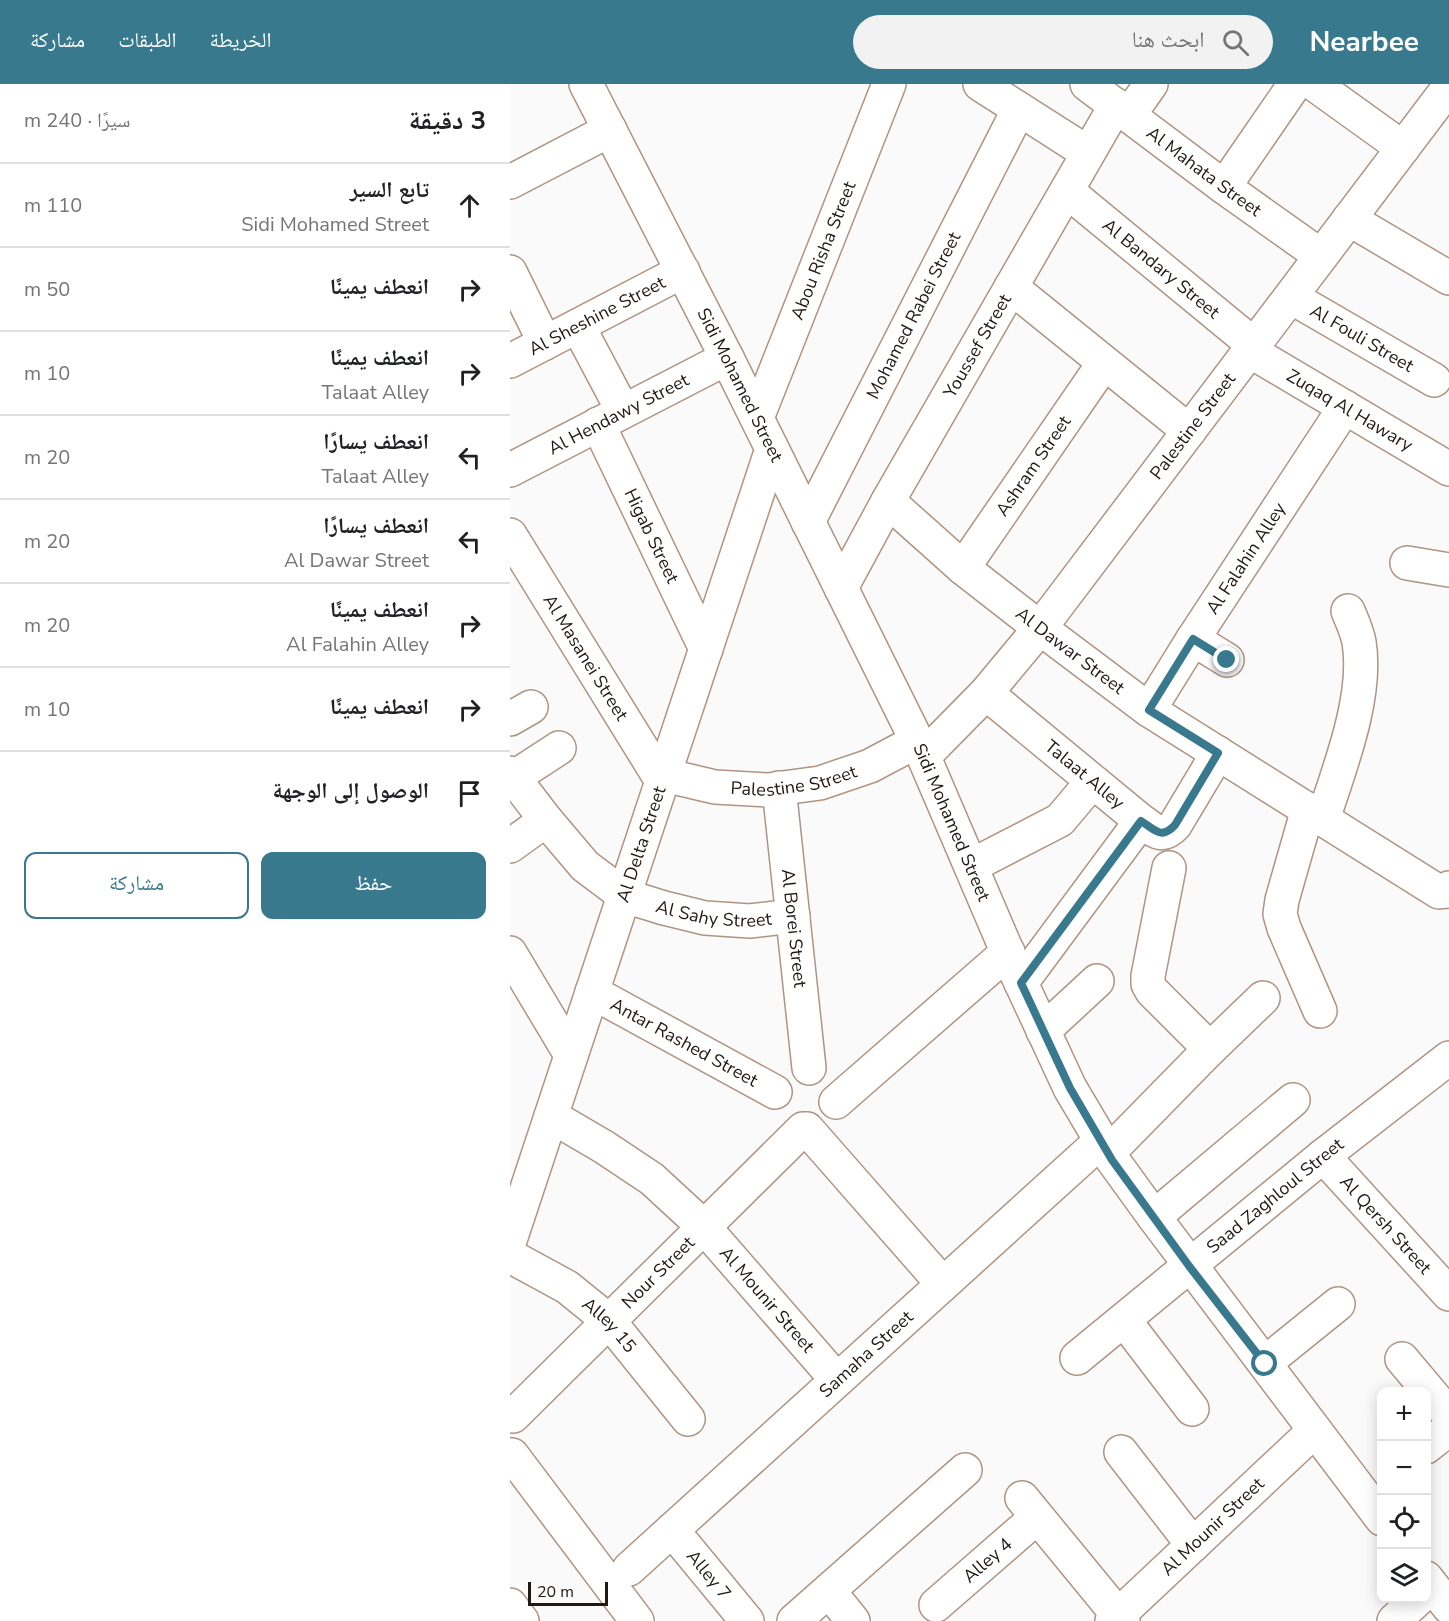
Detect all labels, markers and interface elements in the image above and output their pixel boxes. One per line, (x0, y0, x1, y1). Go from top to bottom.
search box (853, 15, 1273, 69)
text: Nearbee (1309, 23, 1419, 61)
text: ابحث هنا (1132, 25, 1204, 55)
text: مشاركة (30, 26, 85, 54)
text: الطبقات (118, 26, 177, 54)
text: الخريطة (210, 26, 271, 54)
icon: search (1219, 26, 1252, 59)
text: 3 دقيقة (409, 103, 486, 138)
text: سيرًا · 240 m (24, 107, 130, 134)
street label: Al Mahata Street (1142, 121, 1267, 222)
text: تابع السير (350, 175, 429, 205)
street label: Abou Risha Street (785, 177, 862, 323)
icon: ahead (453, 189, 486, 222)
text: 110 m (24, 192, 82, 219)
text: Sidi Mohamed Street (241, 211, 429, 238)
street label: Al Bandary Street (1098, 213, 1225, 324)
street label: Mohamed Rabei Street (861, 227, 967, 403)
street label: Al Sheshine Street (525, 270, 670, 361)
text: انعطف يمينًا (330, 272, 429, 302)
icon: right (453, 273, 486, 306)
text: 50 m (24, 276, 70, 303)
street label: Youssef Street (937, 289, 1017, 403)
street label: Al Fouli Street (1306, 299, 1419, 378)
street label: Sidi Mohamed Street (691, 304, 789, 466)
text: انعطف يمينًا (330, 343, 429, 373)
icon: right (453, 357, 486, 390)
text: 10 m (24, 360, 70, 387)
street label: Zuqaq Al Hawary (1282, 363, 1418, 457)
street label: Al Hendawy Street (544, 367, 693, 460)
street label: Palestine Street (1144, 367, 1241, 484)
text: Talaat Alley (322, 379, 429, 406)
street label: Ashram Street (990, 410, 1077, 521)
text: انعطف يسارًا (323, 427, 429, 457)
icon: left (453, 441, 486, 474)
text: 20 m (24, 444, 70, 471)
text: Talaat Alley (322, 463, 429, 490)
street label: Higab Street (619, 484, 685, 588)
street label: Al Falahin Alley (1201, 497, 1292, 619)
text: انعطف يسارًا (323, 511, 429, 541)
icon: left (453, 525, 486, 558)
text: 20 m (24, 528, 70, 555)
text: Al Dawar Street (284, 547, 429, 574)
street label: Al Masanei Street (538, 590, 634, 726)
text: انعطف يمينًا (330, 595, 429, 625)
street label: Al Dawar Street (1011, 602, 1130, 700)
icon: right (453, 609, 486, 642)
text: 20 m (24, 612, 70, 639)
text: Al Falahin Alley (286, 631, 429, 658)
route end (1213, 646, 1239, 672)
text: انعطف يمينًا (330, 692, 429, 722)
icon: right (453, 693, 486, 726)
text: 10 m (24, 696, 70, 723)
street label: Talaat Alley (1040, 734, 1130, 815)
street label: Sidi Mohamed Street (907, 740, 996, 905)
street label: Palestine Street (730, 759, 861, 802)
text: الوصول إلى الوجهة (272, 776, 429, 806)
icon: arrive (453, 777, 486, 810)
street label: Al Delta Street (611, 782, 672, 905)
button: مشاركة (24, 852, 249, 919)
button: حفظ (261, 852, 486, 919)
street label: Al Borei Street (776, 868, 812, 989)
street label: Al Sahy Street (653, 894, 774, 933)
street label: Antar Rashed Street (606, 992, 763, 1093)
street label: Saad Zaghloul Street (1201, 1132, 1349, 1259)
street label: Al Qersh Street (1335, 1170, 1437, 1280)
street label: Nour Street (616, 1231, 700, 1314)
street label: Al Mounir Street (714, 1241, 820, 1358)
street label: Alley 15 (577, 1292, 642, 1358)
street label: Samaha Street (814, 1305, 919, 1403)
route start (1251, 1350, 1277, 1376)
map controls (1377, 1387, 1431, 1603)
button: + (1377, 1387, 1431, 1441)
button: − (1377, 1441, 1431, 1495)
street label: Al Mounir Street (1156, 1472, 1270, 1581)
button: locate (1377, 1495, 1431, 1549)
street label: Alley 4 (958, 1532, 1017, 1588)
street label: Alley 7 (681, 1545, 737, 1605)
button: layers (1377, 1549, 1431, 1603)
scale bar (528, 1579, 608, 1606)
text: 20 m (537, 1581, 574, 1603)

